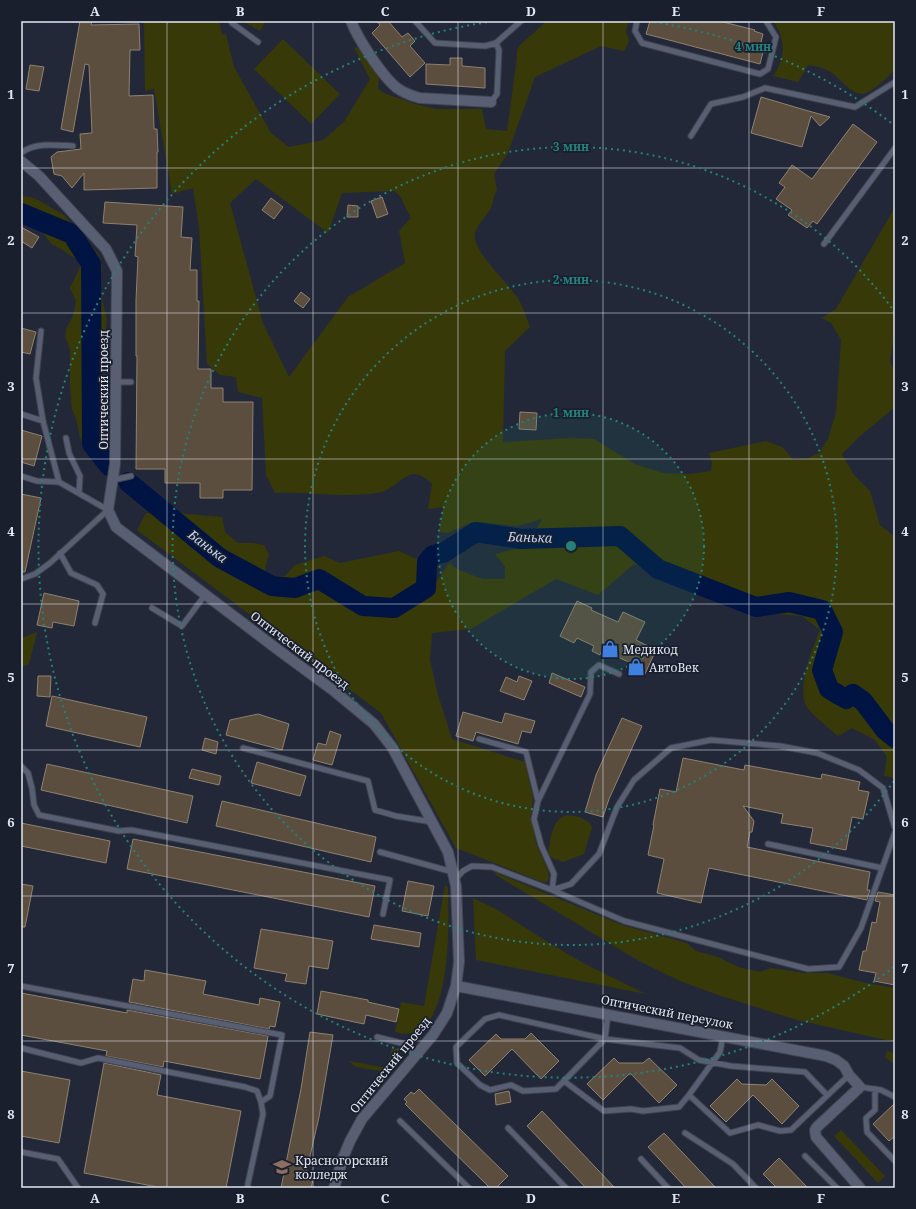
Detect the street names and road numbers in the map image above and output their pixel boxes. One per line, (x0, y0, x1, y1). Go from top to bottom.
street label: Оптический проезд (95, 330, 112, 450)
street label: Оптический проезд (247, 607, 353, 693)
street label: Оптический переулок (599, 991, 735, 1033)
street label: Оптический проезд (346, 1013, 434, 1117)

